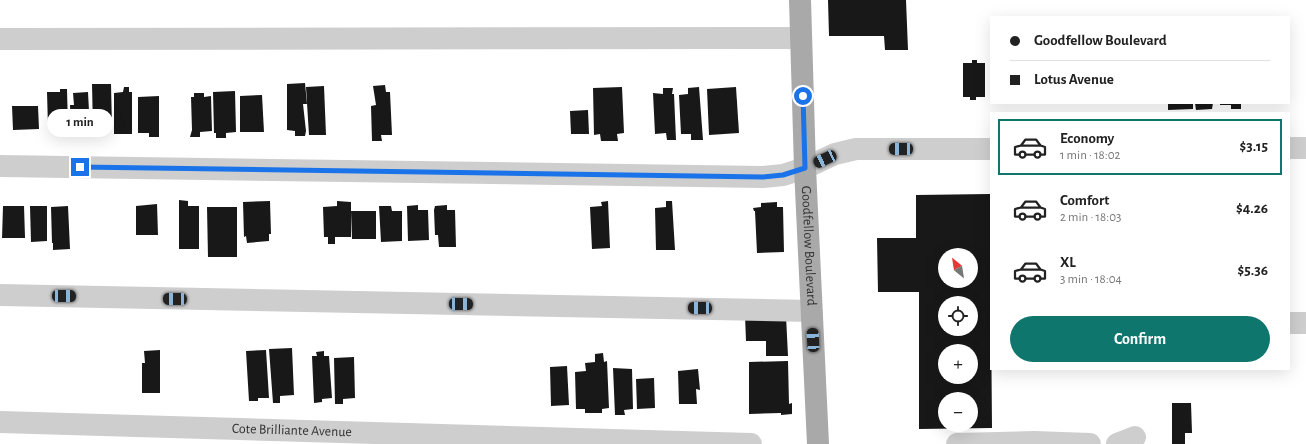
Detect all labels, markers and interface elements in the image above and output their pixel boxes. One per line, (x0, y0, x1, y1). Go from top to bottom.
text: Goodfellow Boulevard (1034, 33, 1167, 48)
text: Lotus Avenue (1034, 72, 1114, 87)
route start (794, 87, 812, 105)
callout: 1 min (47, 109, 113, 137)
text: 1 min (66, 116, 94, 129)
icon: car (1012, 129, 1048, 165)
text: Economy (1060, 131, 1114, 146)
text: $3.15 (1239, 139, 1268, 154)
car (889, 143, 913, 155)
car (812, 148, 838, 170)
text: 1 min · 18:02 (1060, 149, 1121, 162)
route end (71, 158, 89, 176)
street label: Goodfellow Boulevard (799, 186, 818, 306)
icon: car (1012, 191, 1048, 227)
text: Comfort (1060, 193, 1109, 208)
text: $4.26 (1236, 201, 1268, 216)
text: 2 min · 18:03 (1060, 211, 1121, 224)
north arrow (938, 248, 978, 288)
map controls (938, 248, 978, 432)
icon: car (1012, 253, 1048, 289)
text: XL (1060, 255, 1076, 270)
text: $5.36 (1238, 263, 1268, 278)
text: 3 min · 18:04 (1060, 273, 1122, 286)
car (52, 290, 76, 302)
car (163, 293, 187, 305)
button: locate (938, 296, 978, 336)
car (449, 298, 473, 310)
car (688, 302, 712, 314)
button: Confirm (1010, 316, 1270, 362)
car (806, 328, 820, 352)
button: + (938, 344, 978, 384)
button: − (938, 392, 978, 432)
street label: Cote Brilliante Avenue (232, 422, 352, 439)

